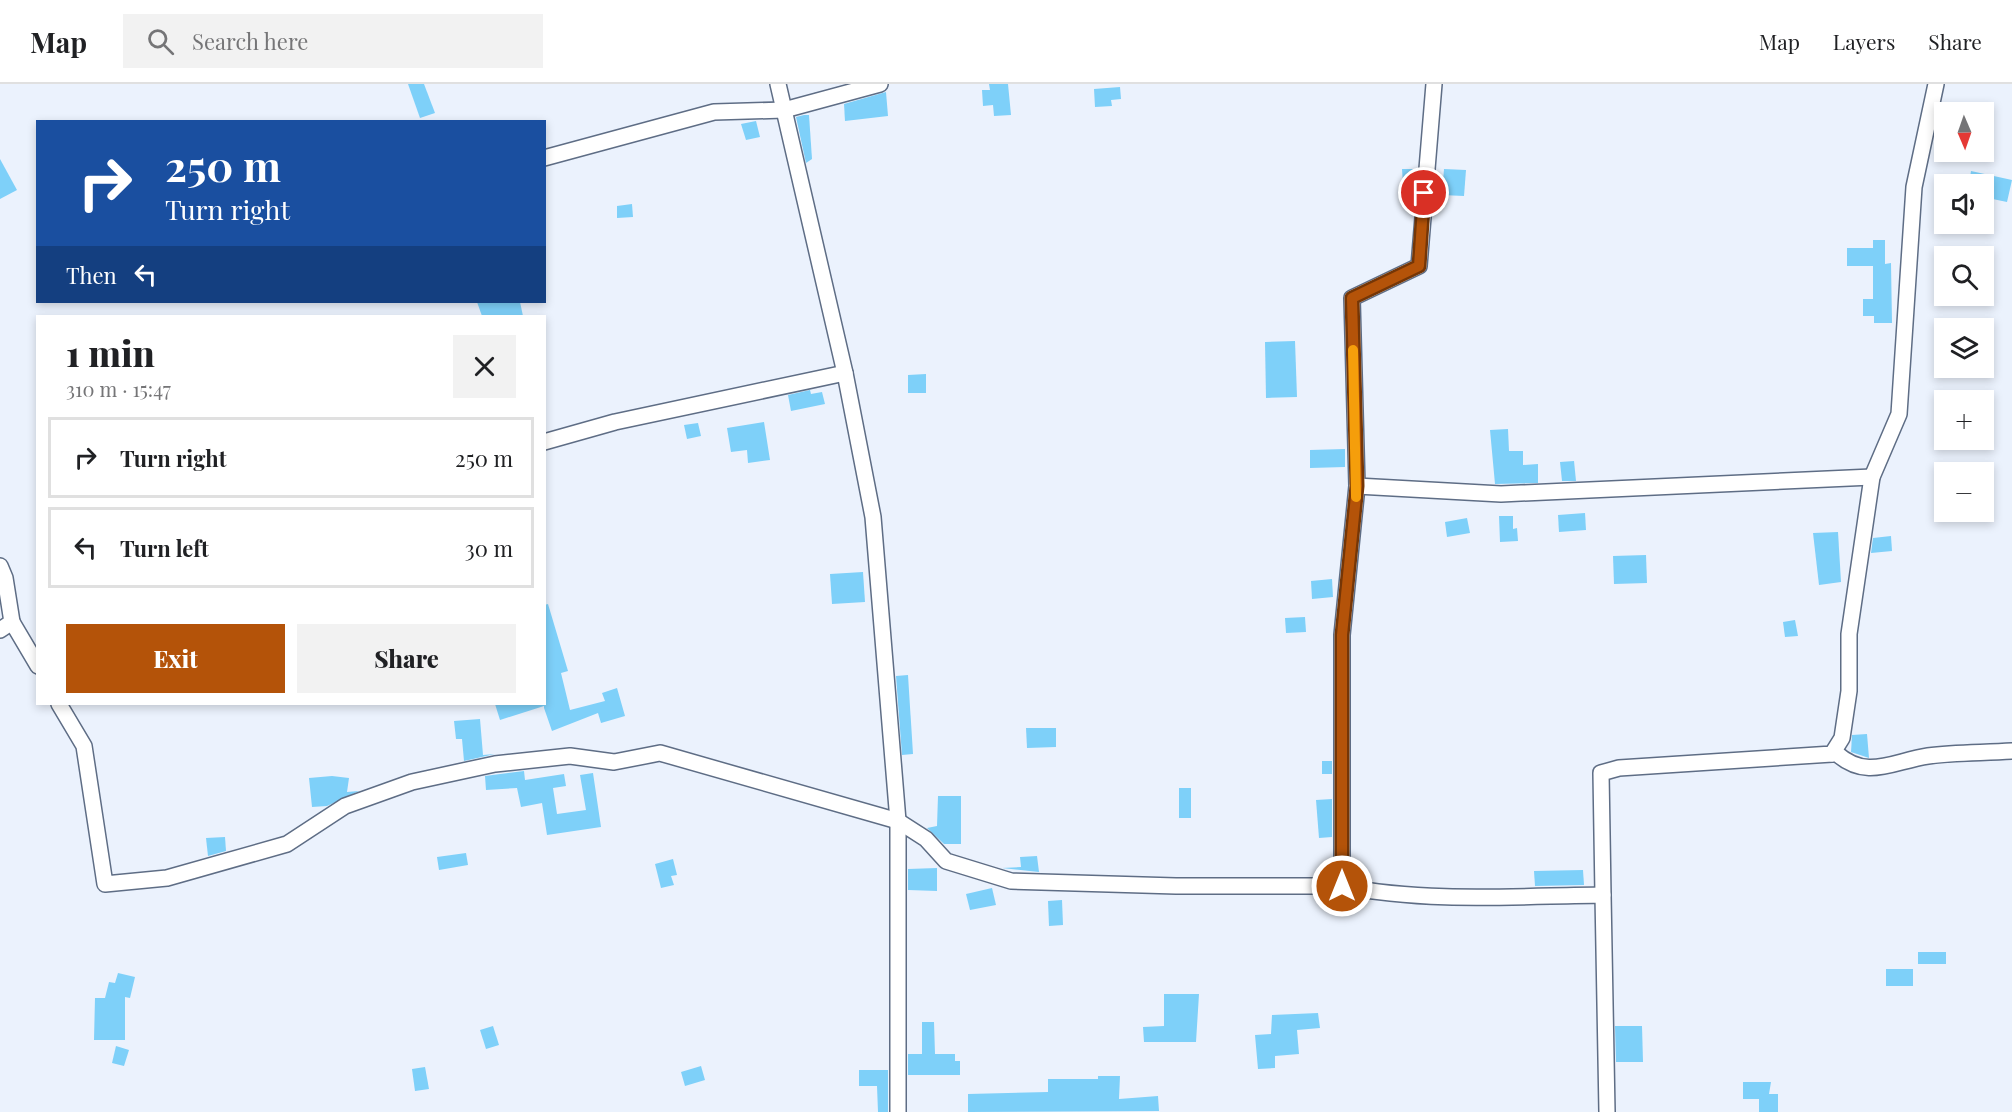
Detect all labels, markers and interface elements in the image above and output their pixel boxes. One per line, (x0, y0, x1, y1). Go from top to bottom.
search box (123, 14, 543, 68)
text: Map (30, 23, 87, 60)
icon: search (144, 25, 177, 58)
text: Search here (192, 26, 308, 56)
text: Map (1759, 27, 1800, 55)
text: Layers (1833, 27, 1895, 55)
text: Share (1928, 27, 1982, 55)
north arrow (1934, 102, 1994, 162)
map controls (1934, 102, 1994, 522)
text: 250 m (165, 137, 281, 193)
icon: right (66, 144, 144, 222)
pin (1398, 167, 1449, 218)
button: sound (1934, 174, 1994, 234)
icon: arrive (1407, 176, 1440, 209)
text: Turn right (165, 191, 290, 227)
button: search (1934, 246, 1994, 306)
icon: left (129, 258, 162, 291)
text: Then (66, 260, 117, 290)
button: layers (1934, 318, 1994, 378)
text: 1 min (66, 328, 155, 376)
button: close (453, 335, 516, 398)
text: 310 m · 15:47 (66, 375, 171, 402)
button: + (1934, 390, 1994, 450)
icon: right (69, 441, 102, 474)
text: Turn right (120, 443, 226, 473)
text: 250 m (455, 443, 513, 473)
button: − (1934, 462, 1994, 522)
icon: left (69, 531, 102, 564)
text: Turn left (120, 533, 209, 563)
text: 30 m (465, 533, 513, 563)
button: Exit (66, 624, 285, 693)
button: Share (297, 624, 516, 693)
position arrow (1310, 854, 1374, 918)

